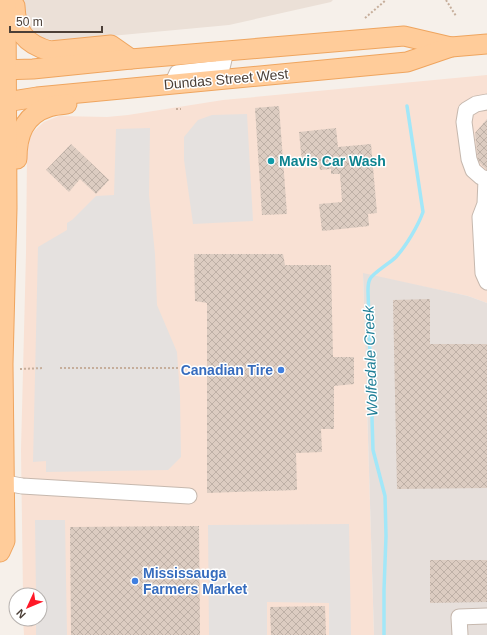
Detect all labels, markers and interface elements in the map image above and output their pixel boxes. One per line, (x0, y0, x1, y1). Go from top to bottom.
scale bar (10, 8, 102, 34)
text: 50 m (16, 15, 43, 29)
street label: Dundas Street West (163, 66, 289, 92)
place label: Mavis Car Wash (279, 153, 386, 169)
marker: Mavis Car Wash (266, 156, 276, 166)
water label: Wolfedale Creek (360, 304, 380, 417)
place label: Canadian Tire (181, 362, 273, 378)
marker: Canadian Tire (276, 365, 286, 375)
place label: Mississauga Farmers Market (143, 565, 248, 597)
marker: Mississauga Farmers Market (130, 576, 140, 586)
north arrow (8, 587, 48, 627)
text: N (14, 607, 28, 621)

